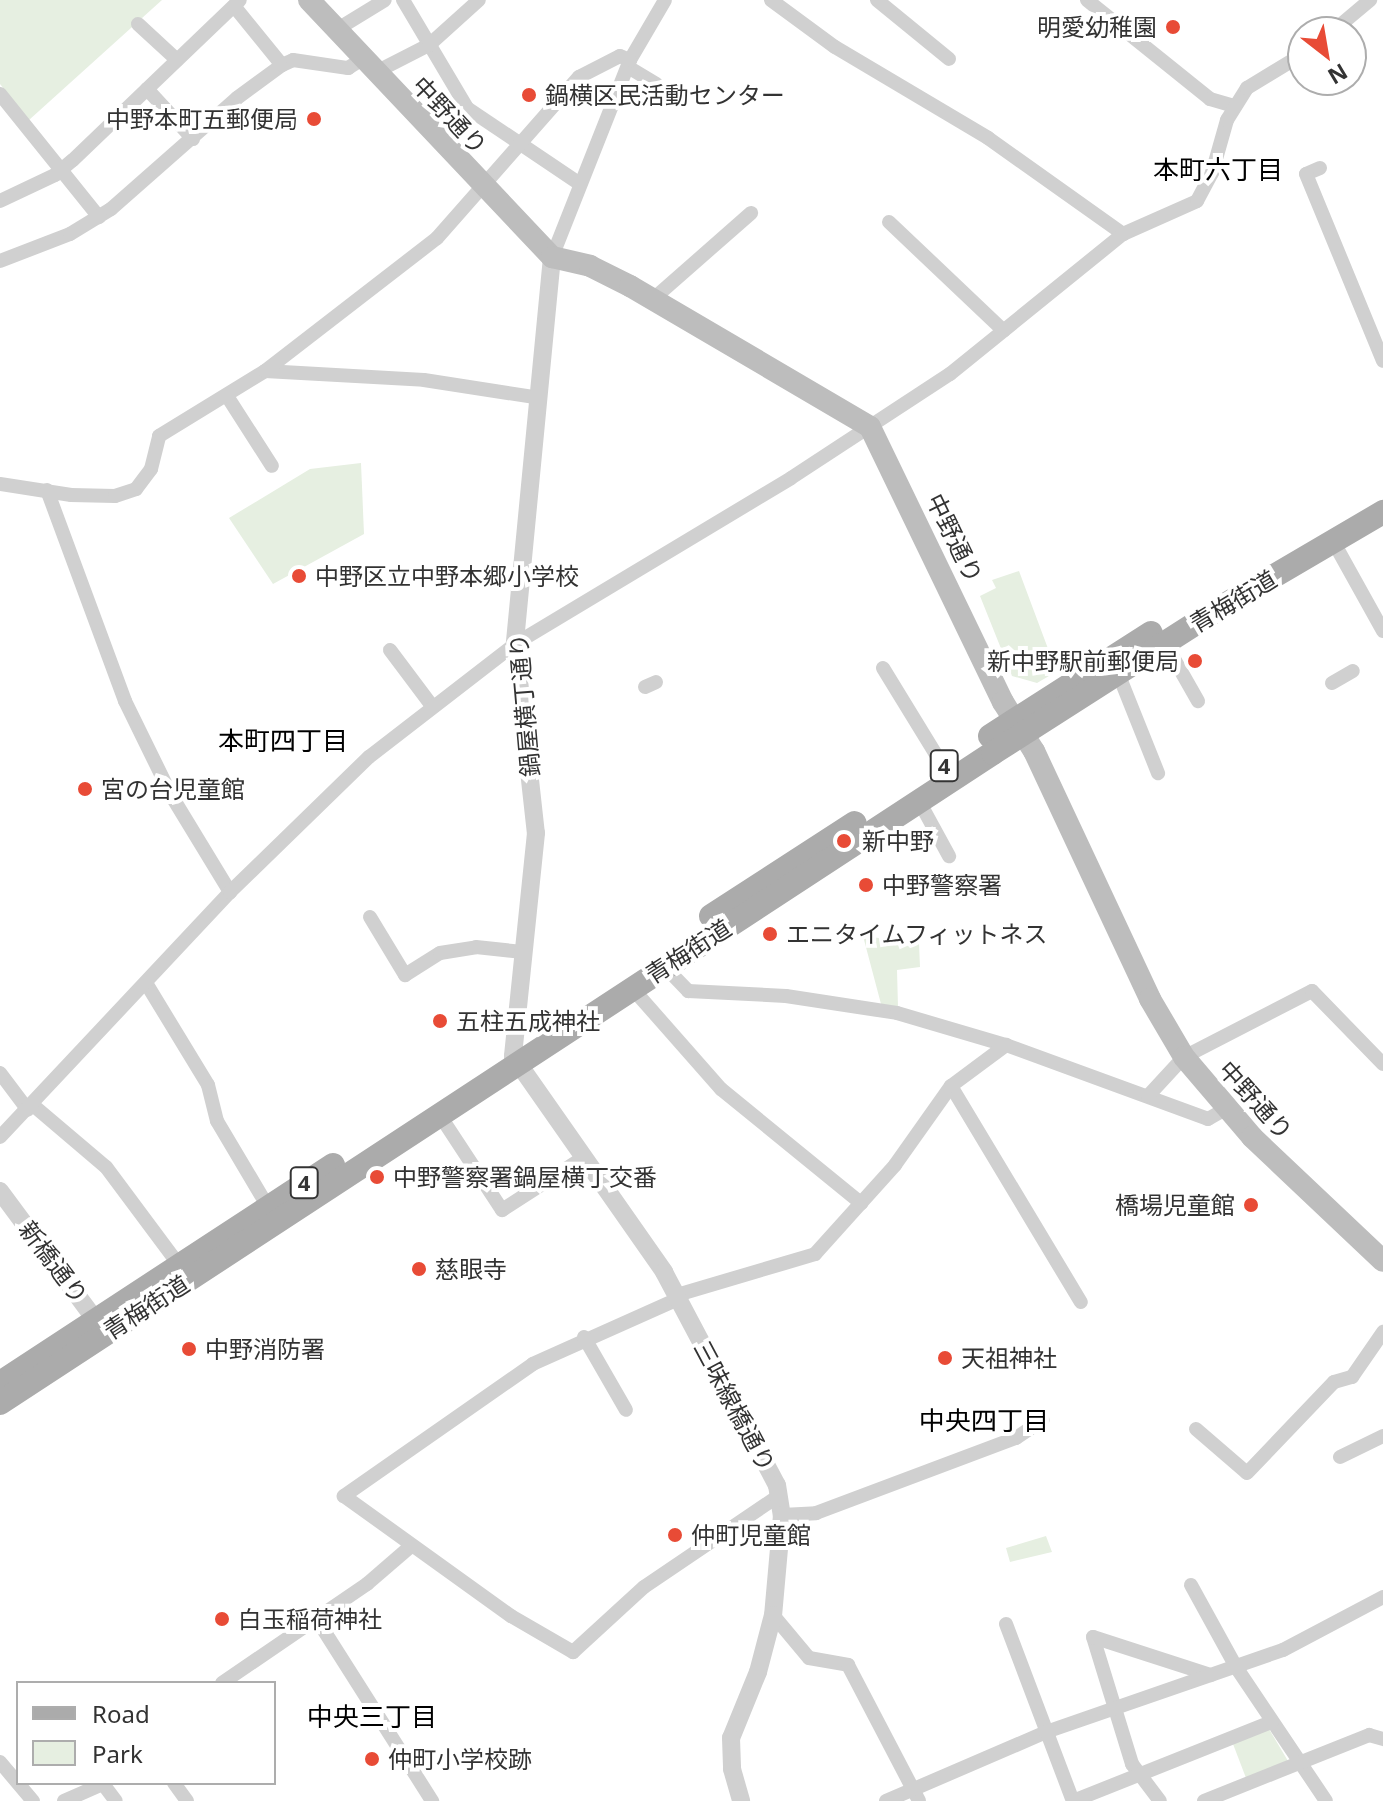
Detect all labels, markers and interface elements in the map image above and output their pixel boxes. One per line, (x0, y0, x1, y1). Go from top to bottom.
place label: 明愛幼稚園 (1037, 13, 1157, 41)
north arrow (1287, 16, 1367, 96)
marker: 明愛幼稚園 (1164, 18, 1182, 36)
text: N (1323, 57, 1354, 92)
street label: 中野通り (407, 70, 493, 160)
place label: 鍋横区民活動センター (545, 81, 785, 109)
marker: 鍋横区民活動センター (520, 86, 538, 104)
place label: 中野本町五郵便局 (106, 105, 298, 133)
marker: 中野本町五郵便局 (305, 110, 323, 128)
district label: 本町六丁目 (1153, 154, 1283, 186)
street label: 中野通り (921, 489, 989, 587)
place label: 中野区立中野本郷小学校 (315, 562, 579, 590)
street label: 青梅街道 (1184, 564, 1282, 638)
marker: 中野区立中野本郷小学校 (290, 567, 308, 585)
street label: 鍋屋横丁通り (503, 632, 545, 778)
place label: 新中野駅前郵便局 (987, 647, 1179, 675)
marker: 新中野駅前郵便局 (1186, 652, 1204, 670)
district label: 本町四丁目 (218, 725, 348, 757)
road number: 4 (928, 748, 960, 784)
place label: 宮の台児童館 (101, 775, 245, 803)
marker: 宮の台児童館 (76, 780, 94, 798)
place label: 新中野 (862, 827, 934, 855)
marker: 新中野 (833, 830, 855, 852)
place label: 中野警察署 (882, 871, 1002, 899)
marker: 中野警察署 (857, 876, 875, 894)
street label: 青梅街道 (640, 913, 736, 989)
place label: エニタイムフィットネス (786, 920, 1050, 948)
marker: エニタイムフィットネス (761, 925, 779, 943)
place label: 五柱五成神社 (456, 1007, 600, 1035)
marker: 五柱五成神社 (431, 1012, 449, 1030)
street label: 中野通り (1213, 1055, 1299, 1145)
place label: 中野警察署鍋屋横丁交番 (393, 1163, 657, 1191)
road number: 4 (288, 1165, 320, 1201)
marker: 中野警察署鍋屋横丁交番 (368, 1168, 386, 1186)
place label: 橋場児童館 (1115, 1191, 1235, 1219)
marker: 橋場児童館 (1242, 1196, 1260, 1214)
street label: 新橋通り (14, 1215, 94, 1309)
place label: 慈眼寺 (435, 1255, 507, 1283)
marker: 慈眼寺 (410, 1260, 428, 1278)
street label: 青梅街道 (98, 1269, 194, 1345)
place label: 中野消防署 (205, 1335, 325, 1363)
street label: 三味線橋通り (688, 1336, 782, 1476)
marker: 中野消防署 (180, 1340, 198, 1358)
place label: 天祖神社 (961, 1344, 1057, 1372)
marker: 天祖神社 (936, 1349, 954, 1367)
district label: 中央四丁目 (919, 1405, 1049, 1437)
place label: 仲町児童館 (691, 1521, 811, 1549)
marker: 仲町児童館 (666, 1526, 684, 1544)
place label: 白玉稲荷神社 (238, 1605, 382, 1633)
marker: 白玉稲荷神社 (213, 1610, 231, 1628)
legend (16, 1681, 276, 1785)
text: Road (92, 1697, 150, 1730)
district label: 中央三丁目 (307, 1701, 437, 1733)
text: Park (92, 1737, 143, 1770)
place label: 仲町小学校跡 (388, 1745, 532, 1773)
marker: 仲町小学校跡 (363, 1750, 381, 1768)

